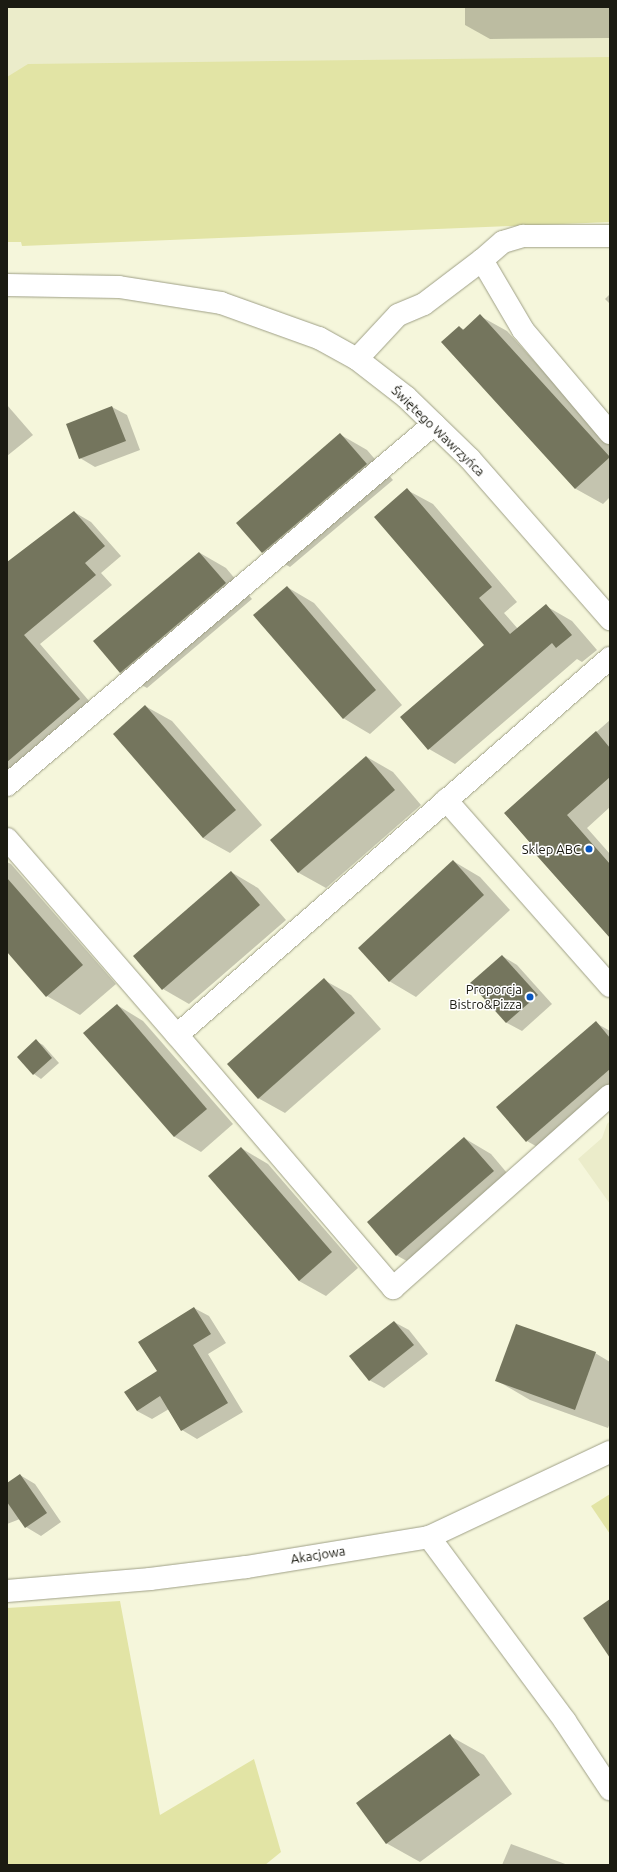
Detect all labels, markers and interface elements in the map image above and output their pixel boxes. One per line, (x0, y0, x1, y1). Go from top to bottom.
street label: Świętego Wawrzyńca (388, 383, 488, 479)
place label: Sklep ABC (522, 841, 581, 857)
marker: Sklep ABC (584, 844, 594, 854)
place label: Proporcja Bistro&Pizza (449, 982, 522, 1013)
marker: Proporcja Bistro&Pizza (525, 992, 535, 1002)
street label: Akacjowa (290, 1543, 346, 1567)

